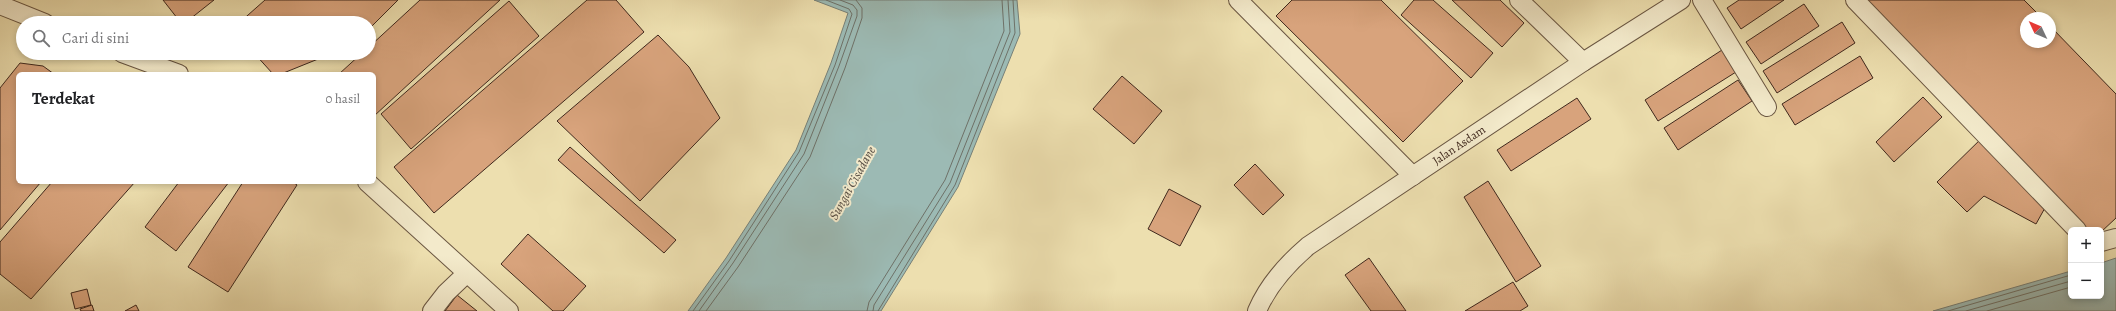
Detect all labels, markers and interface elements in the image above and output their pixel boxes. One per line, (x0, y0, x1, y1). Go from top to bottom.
north arrow (2020, 12, 2056, 48)
search box (16, 16, 376, 60)
icon: search (30, 27, 52, 49)
text: Cari di sini (62, 28, 129, 48)
text: Terdekat (32, 87, 95, 110)
text: 0 hasil (325, 90, 360, 107)
street label: Jalan Asdam (1429, 121, 1489, 168)
water label: Sungai Cisadane (825, 143, 879, 223)
map controls (2068, 227, 2104, 299)
button: + (2068, 227, 2104, 263)
button: − (2068, 263, 2104, 299)

